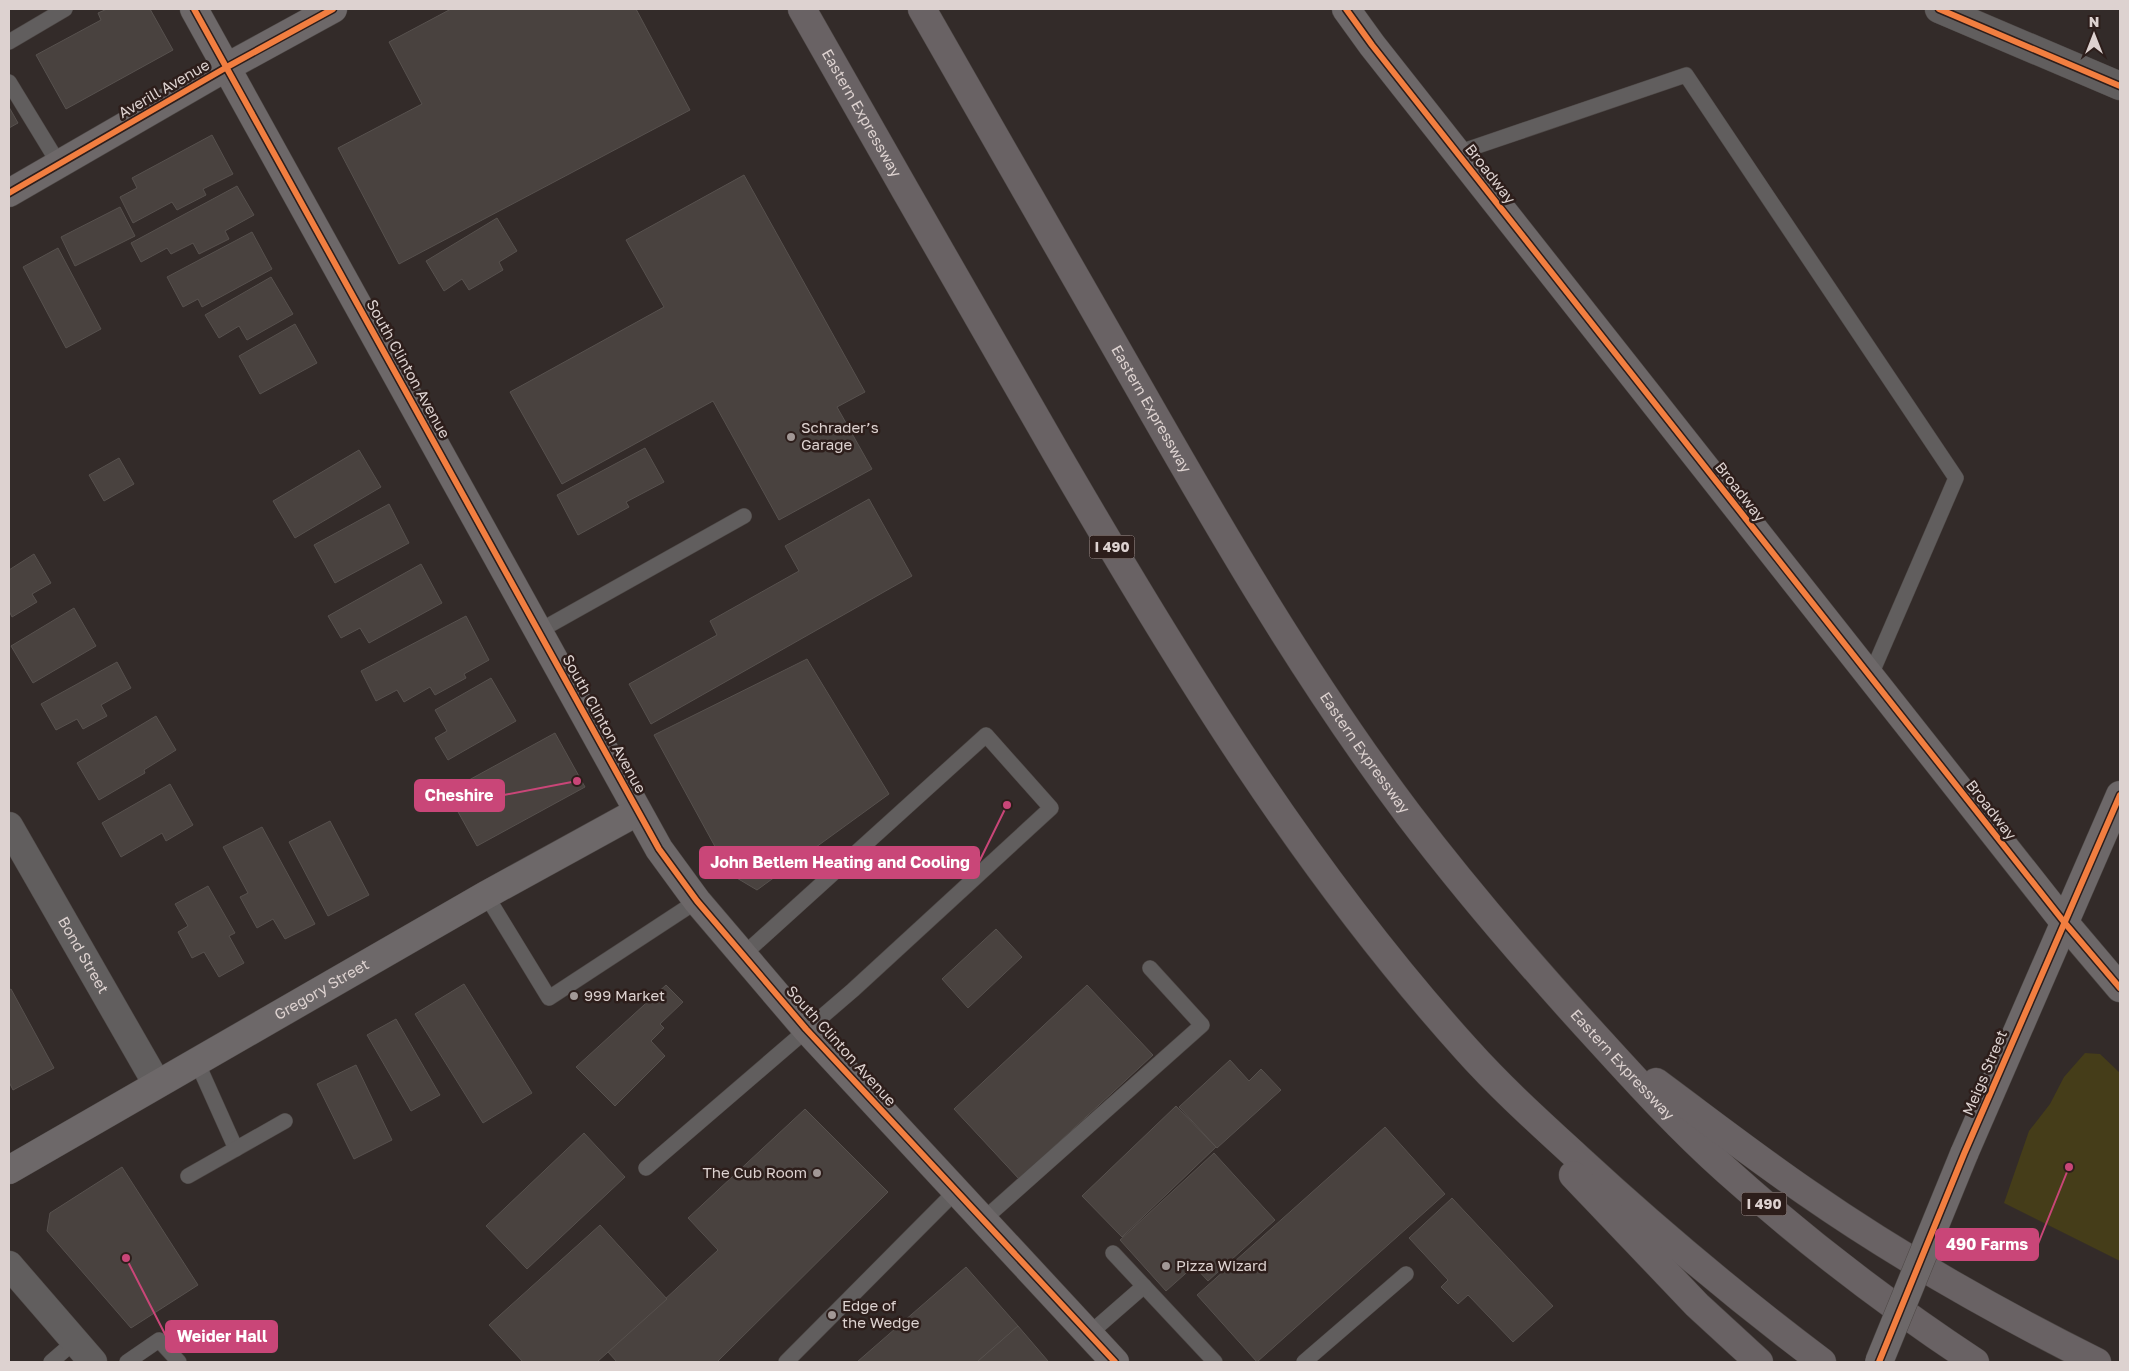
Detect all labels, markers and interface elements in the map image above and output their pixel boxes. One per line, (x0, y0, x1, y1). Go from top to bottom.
north arrow (2069, 10, 2119, 60)
text: N (2089, 13, 2099, 30)
street label: Eastern Expressway (819, 46, 906, 180)
street label: Averill Avenue (115, 55, 212, 121)
street label: Broadway (1462, 140, 1520, 207)
street label: South Clinton Avenue (363, 296, 455, 441)
street label: Eastern Expressway (1108, 341, 1196, 476)
place label: Schrader’s Garage (801, 418, 879, 453)
marker: Schrader’s Garage (785, 431, 797, 443)
street label: Broadway (1712, 458, 1770, 525)
road number: I 490 (1090, 536, 1134, 558)
street label: South Clinton Avenue (559, 651, 651, 796)
street label: Eastern Expressway (1317, 688, 1415, 817)
street label: Broadway (1963, 776, 2021, 843)
callout: Cheshire (415, 780, 504, 811)
text: Cheshire (425, 785, 493, 805)
callout: John Betlem Heating and Cooling (700, 847, 979, 878)
text: John Betlem Heating and Cooling (710, 852, 970, 872)
street label: Bond Street (55, 913, 113, 996)
street label: Gregory Street (271, 955, 372, 1023)
street label: South Clinton Avenue (783, 981, 901, 1109)
place label: 999 Market (584, 986, 665, 1004)
marker: 999 Market (568, 990, 580, 1002)
street label: Eastern Expressway (1567, 1005, 1679, 1124)
street label: Meigs Street (1958, 1027, 2010, 1118)
place label: The Cub Room (702, 1163, 807, 1181)
marker: The Cub Room (811, 1167, 823, 1179)
road number: I 490 (1742, 1192, 1786, 1216)
callout: 490 Farms (1936, 1229, 2038, 1260)
text: 490 Farms (1946, 1234, 2028, 1254)
place label: Pizza Wizard (1176, 1256, 1267, 1274)
marker: Pizza Wizard (1160, 1260, 1172, 1272)
place label: Edge of the Wedge (842, 1296, 920, 1331)
marker: Edge of the Wedge (826, 1309, 838, 1321)
callout: Weider Hall (166, 1321, 277, 1352)
text: Weider Hall (177, 1326, 268, 1346)

